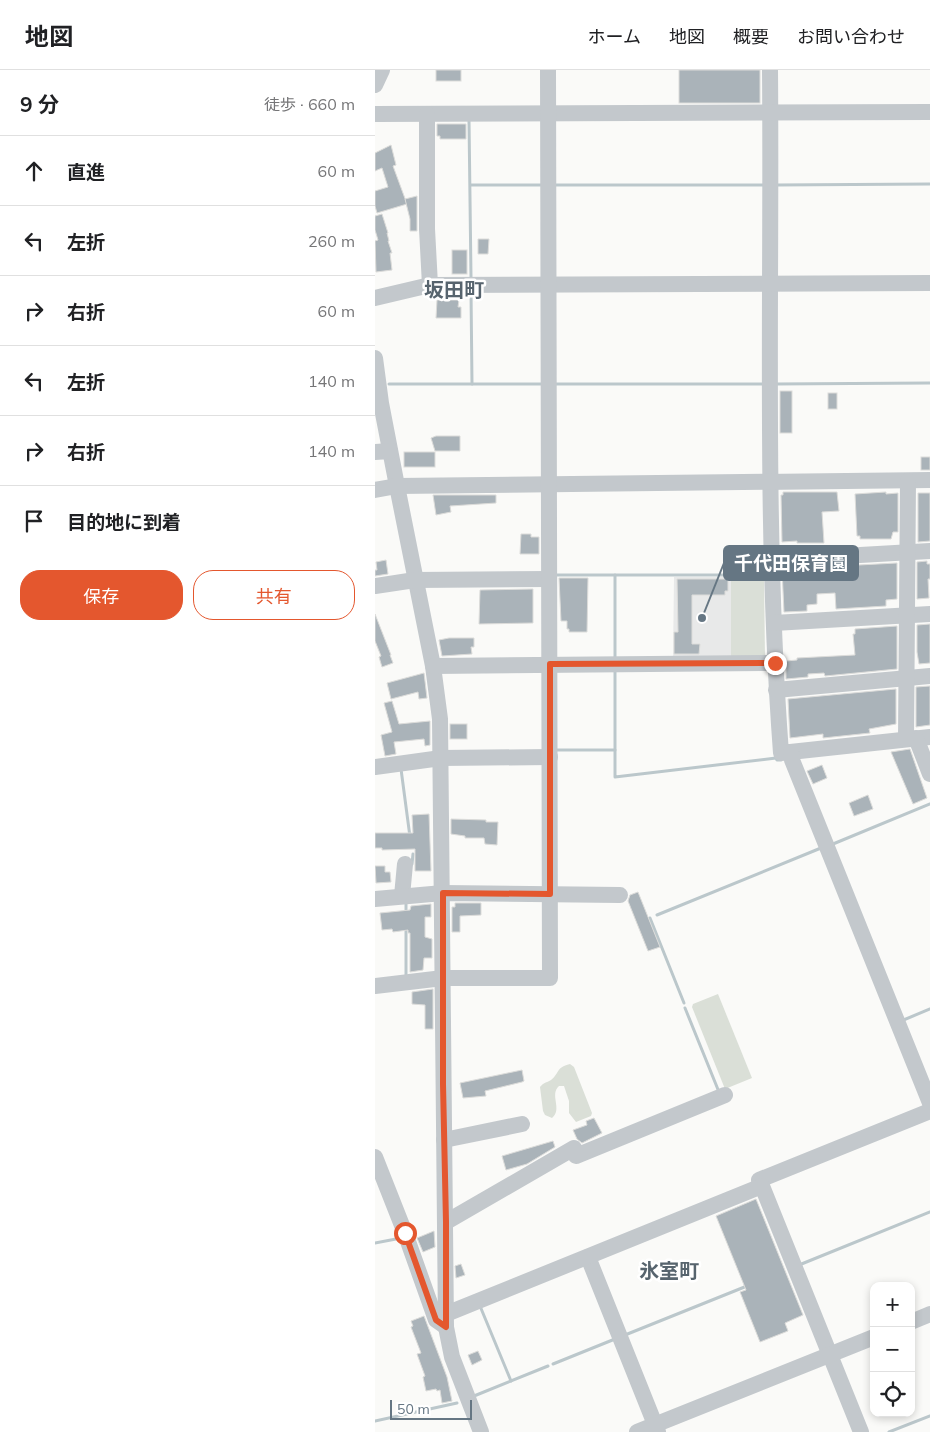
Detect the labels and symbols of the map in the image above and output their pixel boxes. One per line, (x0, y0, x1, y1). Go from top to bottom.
district label: 坂田町 (424, 277, 484, 302)
callout: 千代田保育園 (724, 546, 858, 580)
text: 千代田保育園 (734, 551, 848, 575)
route end (764, 652, 787, 675)
route start (394, 1222, 417, 1245)
district label: 氷室町 (639, 1258, 699, 1283)
scale bar (390, 1397, 473, 1420)

